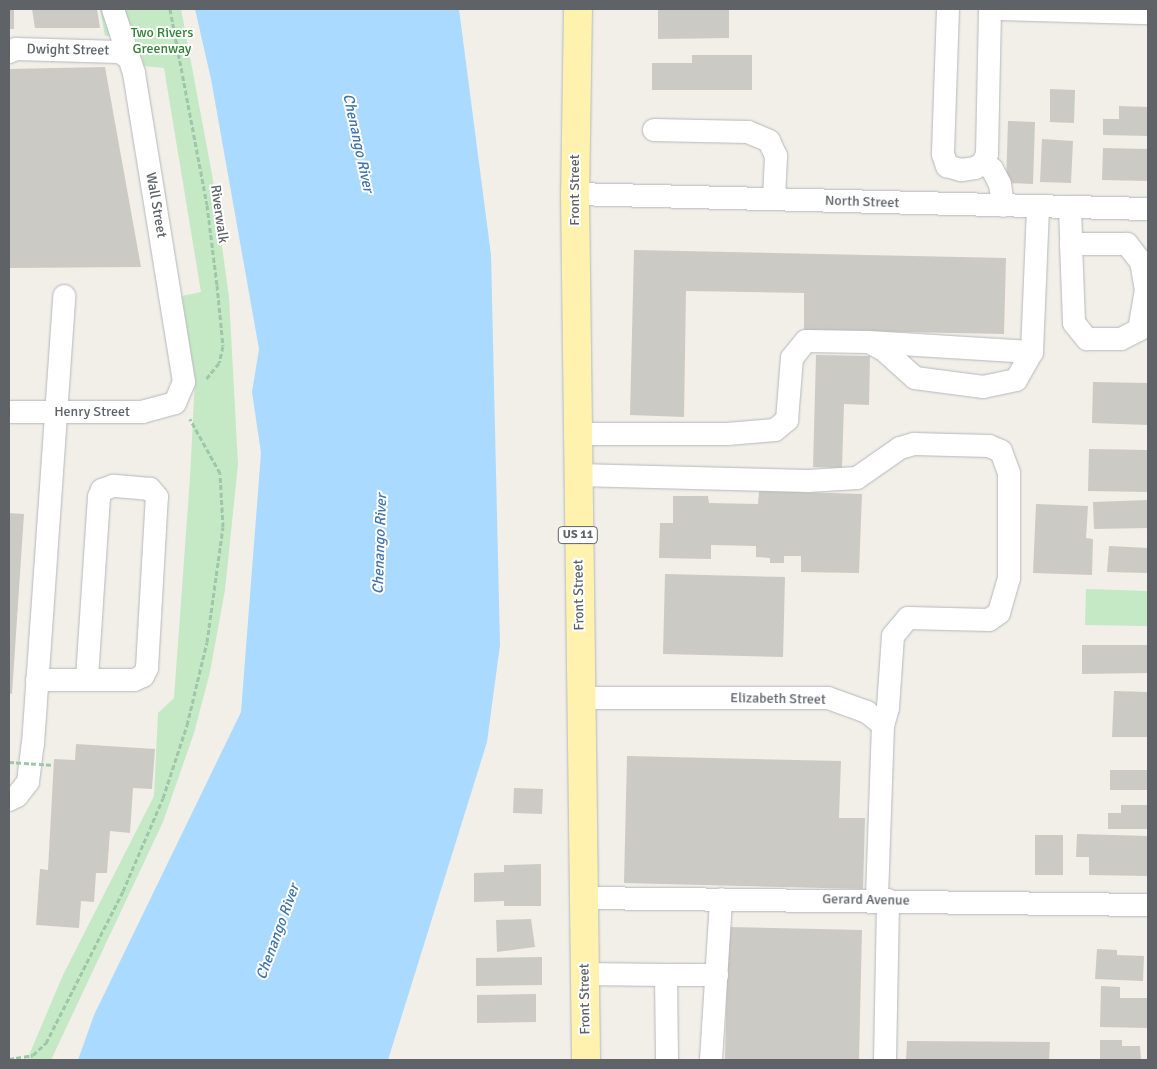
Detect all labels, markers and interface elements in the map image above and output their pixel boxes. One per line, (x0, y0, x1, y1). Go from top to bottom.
park label: Two Rivers Greenway (131, 25, 193, 58)
street label: Dwight Street (27, 41, 109, 59)
water label: Chenango River (339, 92, 377, 194)
street label: Front Street (567, 154, 583, 226)
street label: Wall Street (142, 171, 170, 239)
street label: Riverwalk (207, 184, 231, 244)
street label: North Street (825, 192, 899, 212)
street label: Henry Street (54, 404, 130, 420)
water label: Chenango River (369, 494, 391, 594)
road number: US 11 (557, 526, 599, 544)
street label: Front Street (570, 559, 588, 631)
street label: Elizabeth Street (730, 690, 826, 708)
water label: Chenango River (252, 882, 304, 982)
street label: Gerard Avenue (822, 891, 910, 909)
street label: Front Street (576, 963, 594, 1035)

